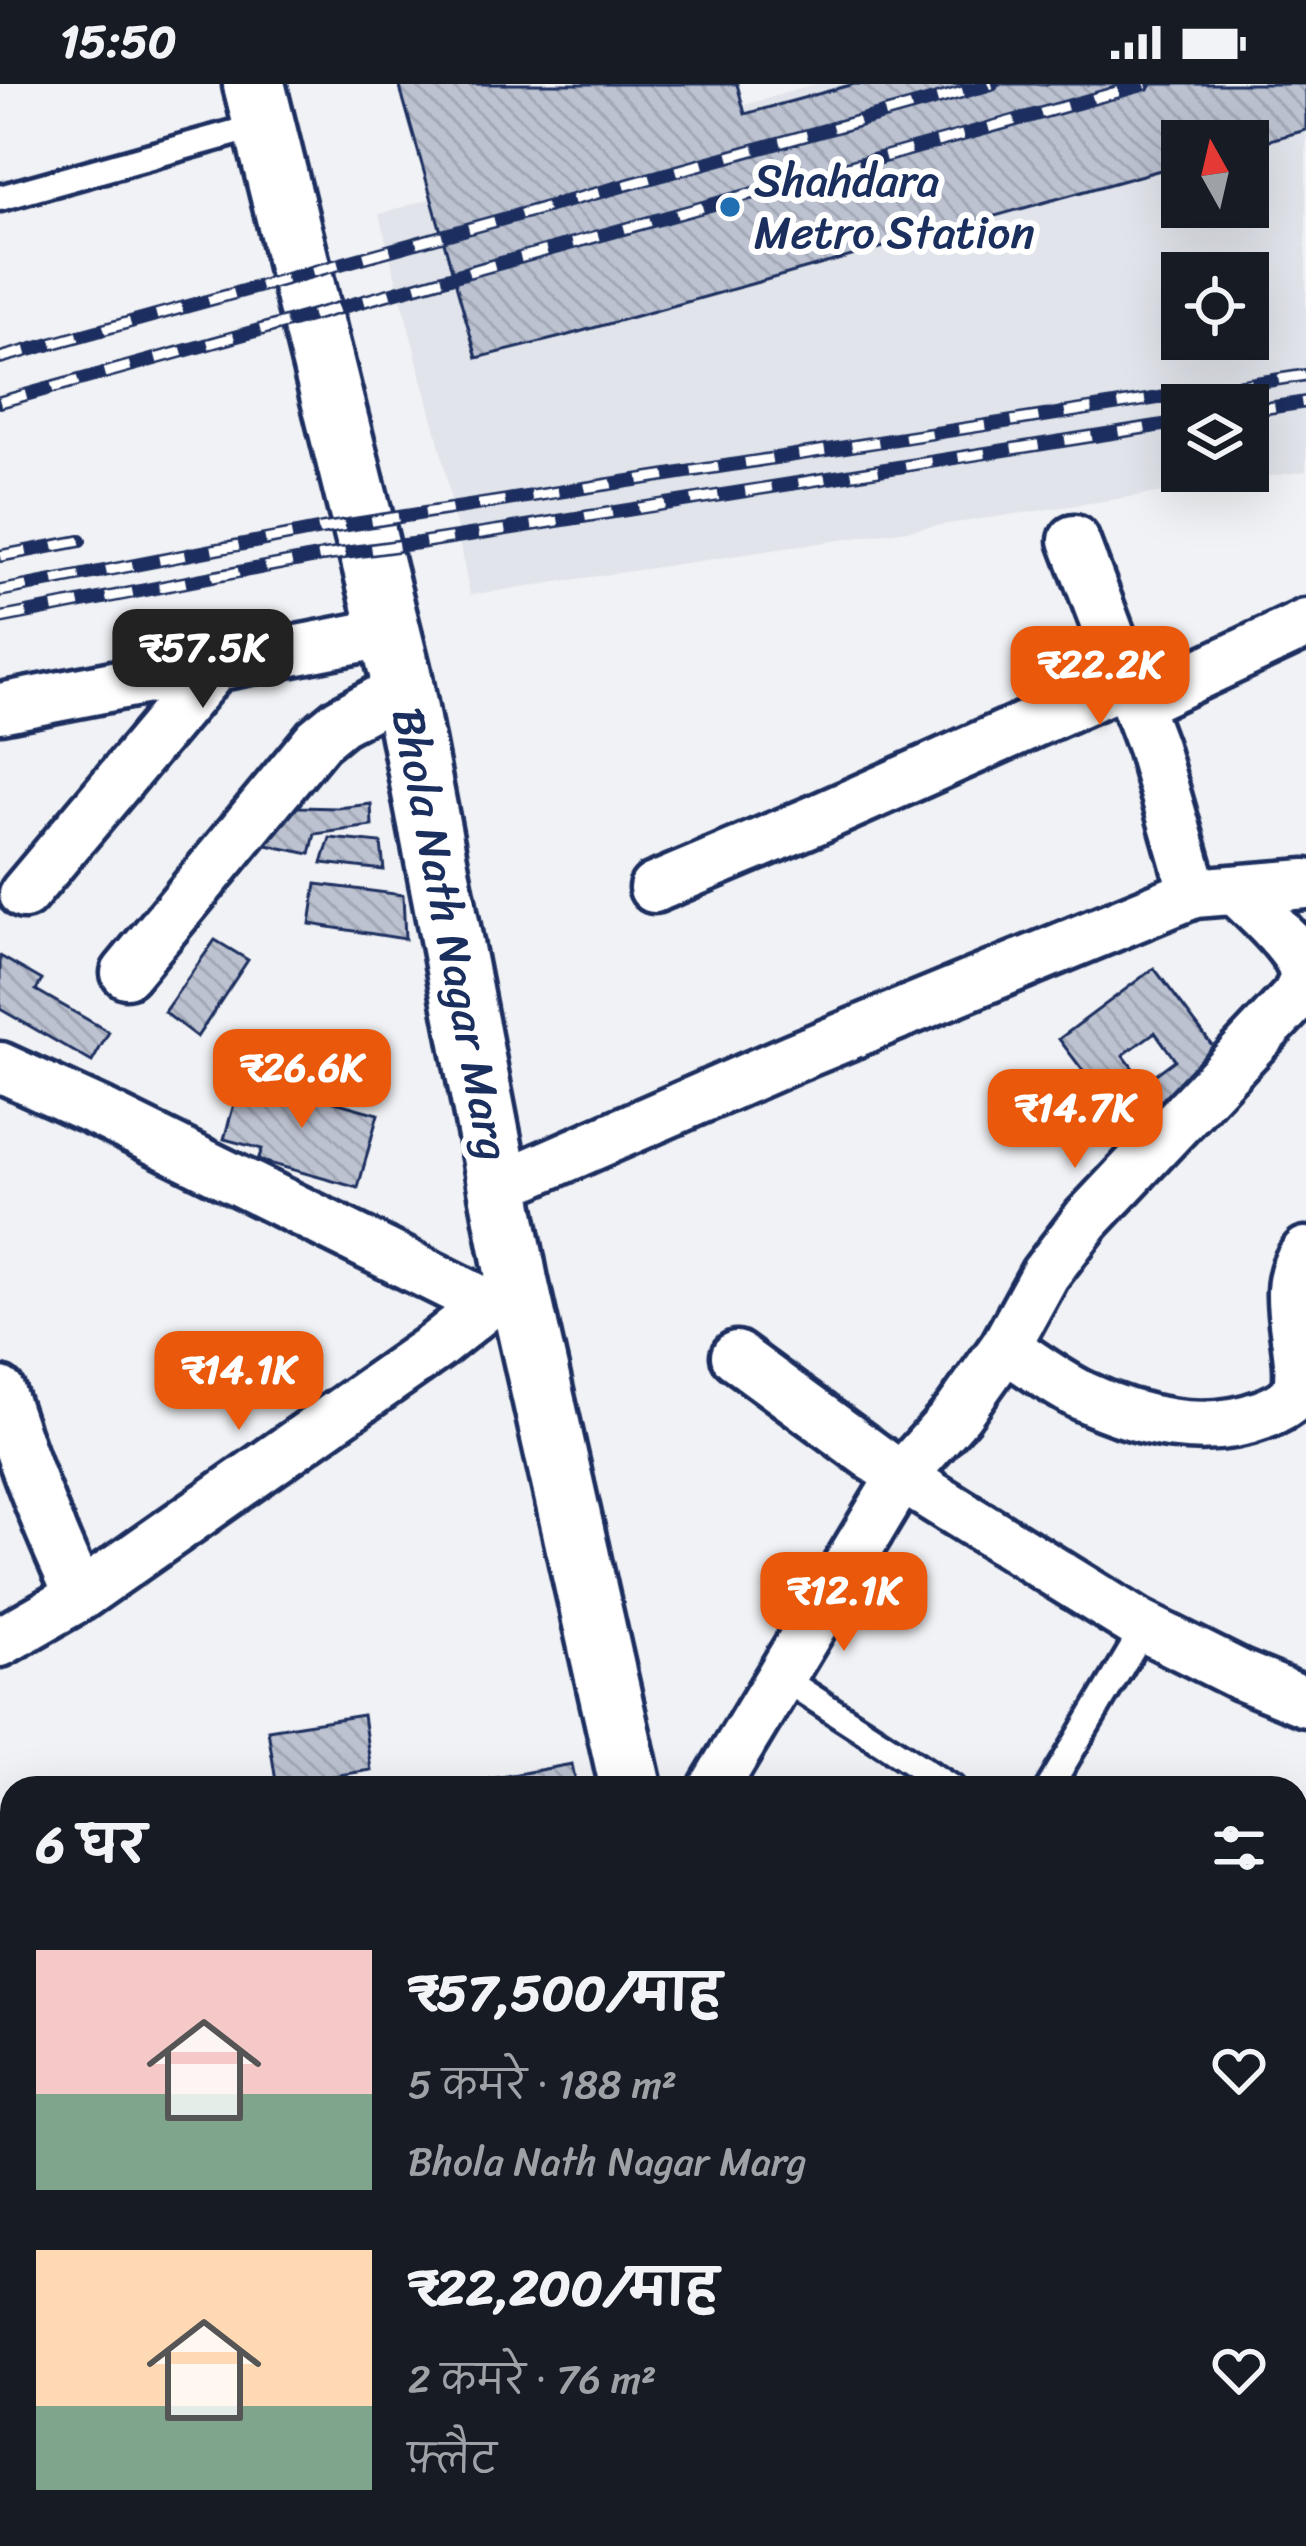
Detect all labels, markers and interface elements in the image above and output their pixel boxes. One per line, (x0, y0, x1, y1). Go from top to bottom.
text: 15:50 (60, 2, 176, 82)
north arrow (1161, 120, 1269, 228)
map controls (1161, 120, 1269, 492)
place label: Shahdara Metro Station (754, 141, 1035, 273)
marker: Shahdara Metro Station (717, 194, 743, 220)
button: locate (1161, 252, 1269, 360)
button: layers (1161, 384, 1269, 492)
pin: ₹57.5K (105, 609, 301, 711)
text: ₹57.5K (139, 613, 267, 682)
pin: ₹22.2K (1002, 626, 1198, 728)
text: ₹22.2K (1038, 630, 1162, 699)
street label: Bhola Nath Nagar Marg (368, 701, 534, 1167)
pin: ₹26.6K (204, 1029, 400, 1131)
text: ₹26.6K (240, 1033, 364, 1102)
pin: ₹14.7K (977, 1069, 1173, 1171)
text: ₹14.7K (1015, 1073, 1135, 1142)
pin: ₹14.1K (141, 1331, 337, 1433)
text: ₹14.1K (181, 1335, 297, 1404)
pin: ₹12.1K (746, 1552, 942, 1654)
text: ₹12.1K (787, 1556, 901, 1625)
text: 6 घर (36, 1800, 146, 1890)
icon: filters (1206, 1815, 1272, 1881)
text: ₹57,500/माह (408, 1948, 721, 2038)
icon: home (132, 1998, 276, 2142)
icon: heart (1206, 2037, 1272, 2103)
text: 5 कमरे · 188 m² (408, 2050, 677, 2119)
text: Bhola Nath Nagar Marg (408, 2127, 806, 2196)
text: ₹22,200/माह (408, 2243, 718, 2333)
icon: home (132, 2298, 276, 2442)
icon: heart (1206, 2337, 1272, 2403)
text: 2 कमरे · 76 m² (408, 2345, 656, 2414)
text: फ़्लैट (408, 2424, 497, 2493)

